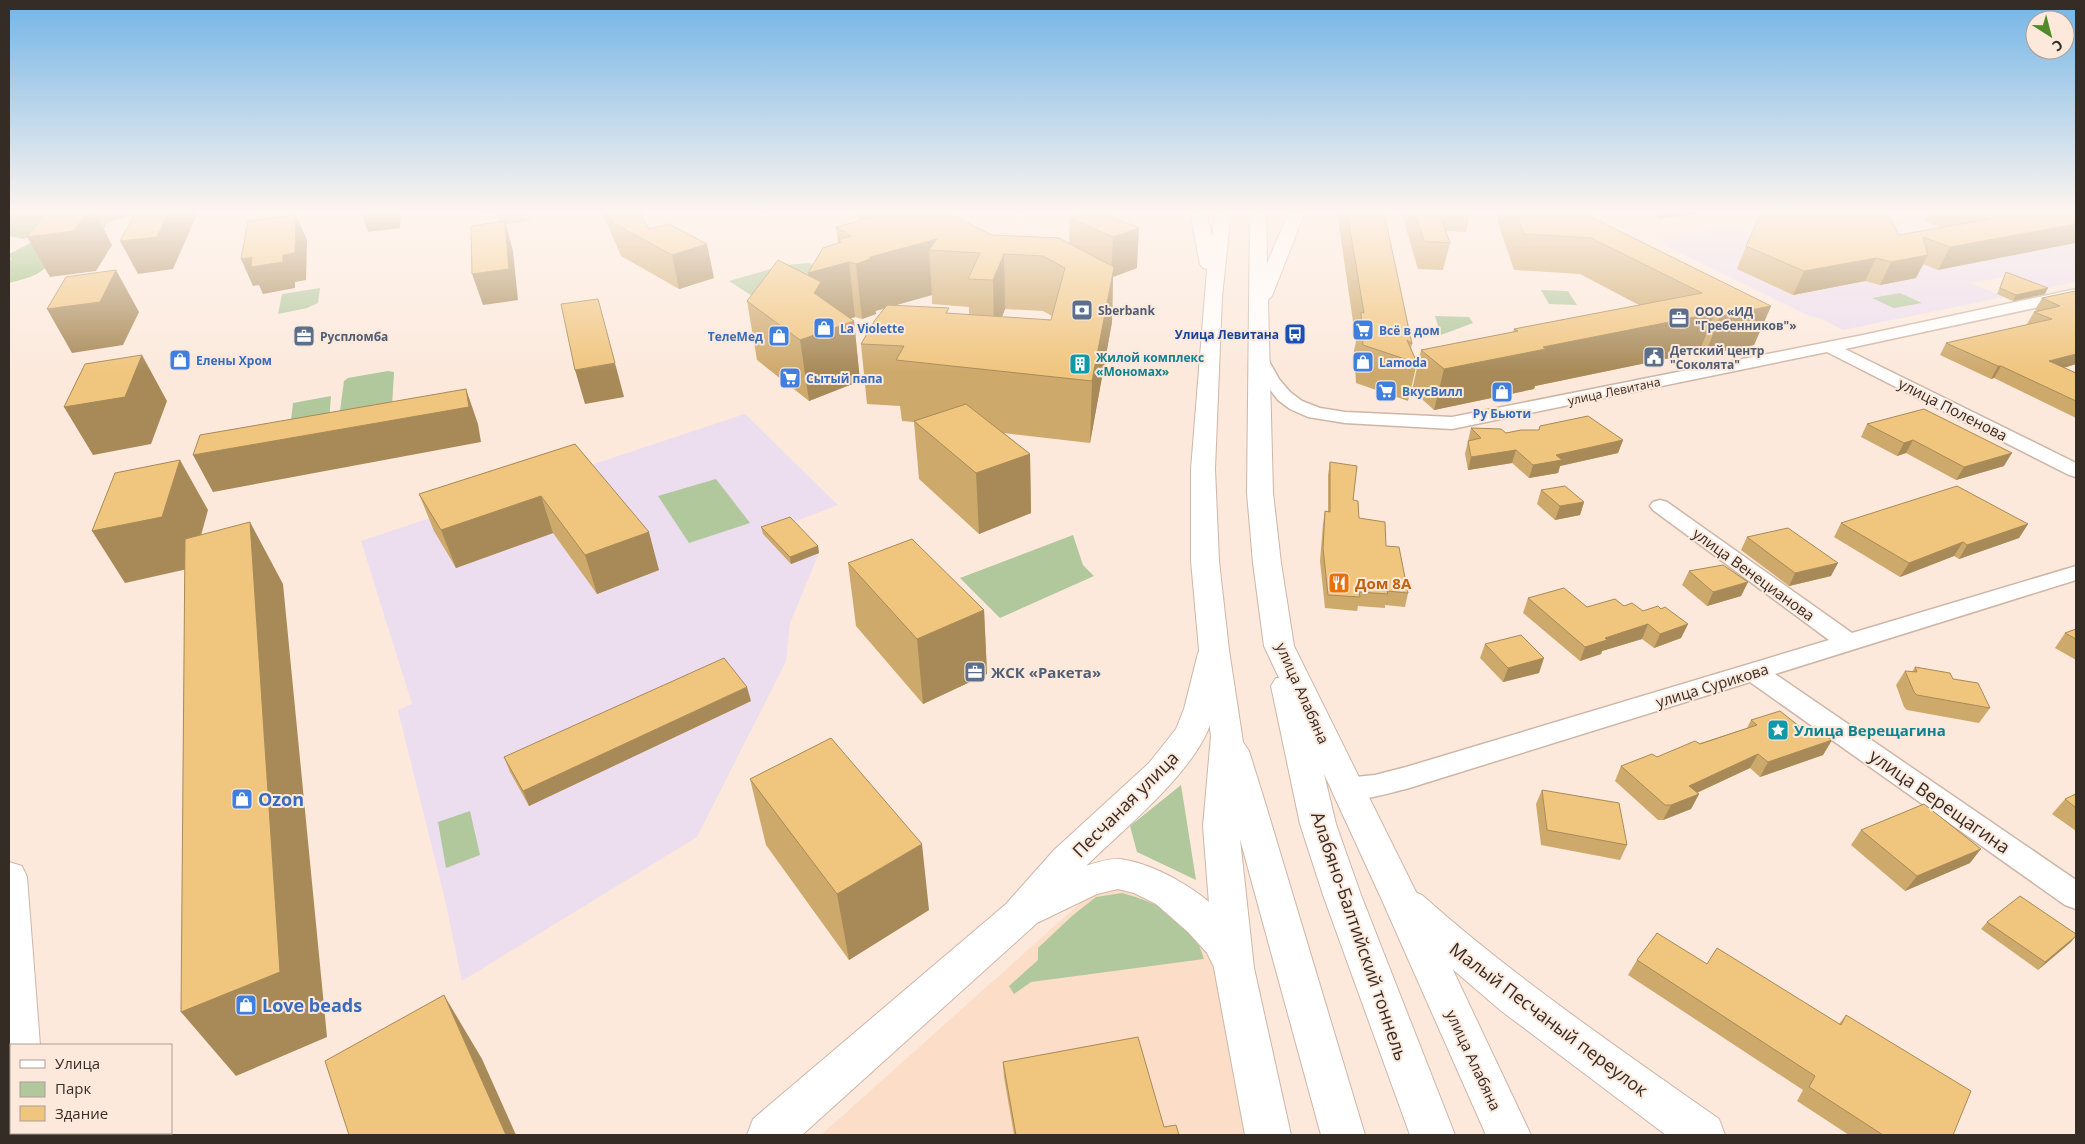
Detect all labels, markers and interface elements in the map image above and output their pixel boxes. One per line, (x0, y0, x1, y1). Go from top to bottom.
north arrow (2025, 10, 2075, 60)
text: С (2049, 36, 2067, 56)
bank icon: Sberbank (1070, 298, 1094, 322)
place label: Sberbank (1098, 302, 1155, 319)
place label: ООО «ИД "Гребенников"» (1695, 303, 1797, 334)
office icon: ООО «ИД "Гребенников"» (1667, 306, 1691, 330)
shop icon: La Violette (812, 316, 836, 340)
supermarket icon: Всё в дом (1351, 318, 1375, 342)
place label: La Violette (840, 320, 904, 337)
bus stop icon: Улица Левитана (1283, 322, 1307, 346)
place label: Всё в дом (1379, 322, 1440, 339)
office icon: Руспломба (292, 324, 316, 348)
shop icon: ТелеМед (767, 324, 791, 348)
place label: Улица Левитана (1175, 326, 1279, 343)
place label: Руспломба (320, 328, 388, 345)
place label: ТелеМед (708, 328, 763, 345)
place label: Детский центр "Соколята" (1670, 342, 1765, 373)
public building icon: Детский центр "Соколята" (1642, 345, 1666, 369)
shop icon: Елены Хром (168, 348, 192, 372)
place label: Жилой комплекс «Мономах» (1096, 349, 1204, 380)
shop icon: Lamoda (1351, 350, 1375, 374)
place label: Елены Хром (196, 352, 272, 369)
building icon: Жилой комплекс «Мономах» (1068, 352, 1092, 376)
place label: Lamoda (1379, 354, 1427, 371)
supermarket icon: Сытый папа (778, 366, 802, 390)
place label: Сытый папа (806, 370, 883, 387)
street label: улица Левитана (1566, 373, 1662, 409)
street label: улица Поленова (1895, 373, 2011, 445)
supermarket icon: ВкусВилл (1374, 379, 1398, 403)
shop icon: Ру Бьюти (1490, 380, 1514, 404)
place label: ВкусВилл (1402, 383, 1463, 400)
place label: Ру Бьюти (1473, 405, 1531, 422)
street label: улица Венецианова (1689, 523, 1819, 625)
restaurant icon: Дом 8А (1327, 571, 1351, 595)
place label: Дом 8А (1355, 573, 1412, 593)
street label: улица Алабяна (1272, 639, 1334, 747)
street label: улица Сурикова (1653, 658, 1771, 712)
office icon: ЖСК «Ракета» (963, 660, 987, 684)
place label: ЖСК «Ракета» (991, 662, 1101, 682)
place icon: Улица Верещагина (1766, 718, 1790, 742)
place label: Улица Верещагина (1794, 720, 1946, 740)
street label: улица Верещагина (1865, 743, 2015, 859)
street label: Песчаная улица (1067, 746, 1183, 862)
shop icon: Ozon (230, 787, 254, 811)
place label: Ozon (258, 787, 304, 811)
street label: Алабяно-Балтийский тоннель (1306, 808, 1414, 1064)
street label: Малый Песчаный переулок (1445, 936, 1654, 1102)
shop icon: Love beads (234, 993, 258, 1017)
place label: Love beads (262, 993, 362, 1017)
street label: улица Алабяна (1442, 1007, 1506, 1113)
legend (10, 1044, 172, 1134)
text: Улица (55, 1053, 100, 1073)
text: Парк (55, 1078, 91, 1098)
text: Здание (55, 1103, 108, 1123)

